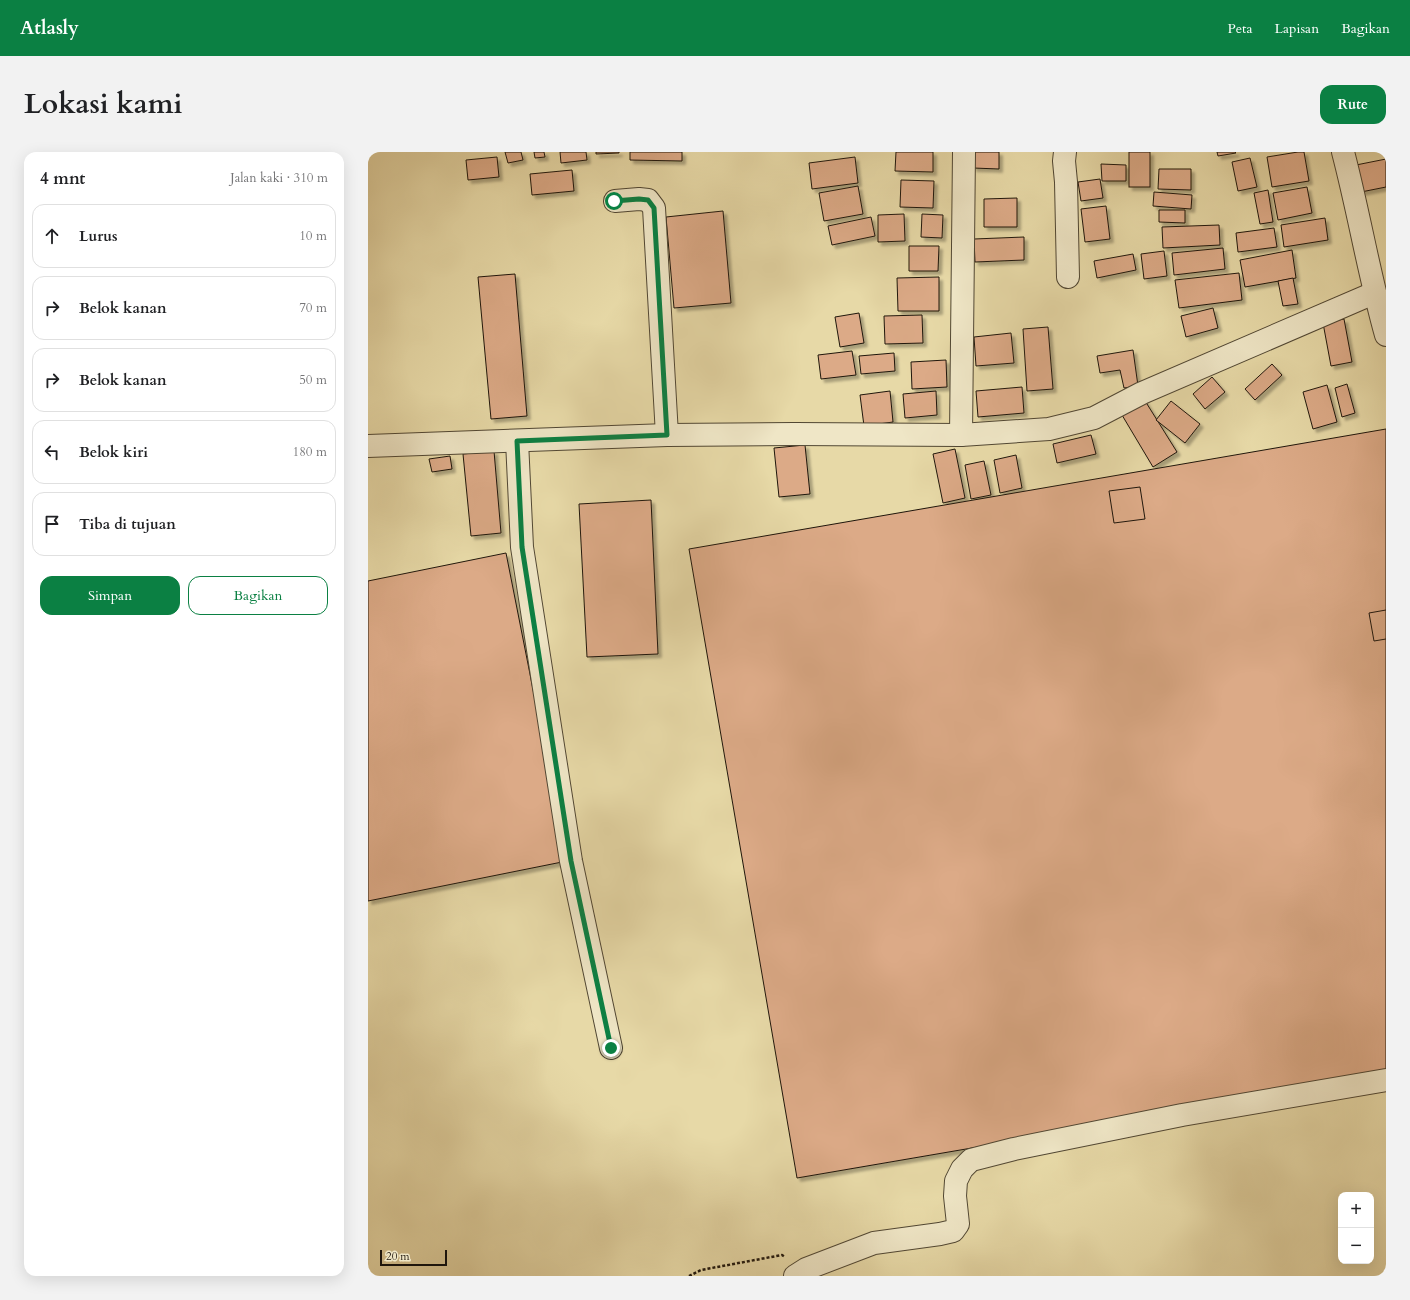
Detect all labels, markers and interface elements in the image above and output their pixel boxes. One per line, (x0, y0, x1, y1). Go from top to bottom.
text: Atlasly (20, 15, 79, 41)
text: Peta (1227, 19, 1253, 38)
text: Lapisan (1275, 19, 1319, 38)
text: Bagikan (1341, 19, 1390, 38)
text: Lokasi kami (24, 85, 182, 123)
button: Rute (1320, 85, 1386, 124)
text: 4 mnt (40, 167, 85, 190)
text: Jalan kaki · 310 m (230, 169, 328, 187)
route start (605, 192, 623, 210)
icon: ahead (41, 225, 63, 247)
text: Lurus (79, 226, 118, 246)
text: 10 m (299, 227, 327, 245)
icon: right (41, 297, 63, 319)
text: Belok kanan (79, 298, 167, 318)
text: 70 m (299, 299, 327, 317)
icon: right (41, 369, 63, 391)
text: Belok kanan (79, 370, 167, 390)
text: 50 m (299, 371, 327, 389)
icon: left (41, 441, 63, 463)
text: Belok kiri (79, 442, 148, 462)
text: 180 m (293, 443, 327, 461)
icon: arrive (41, 513, 63, 535)
text: Tiba di tujuan (79, 514, 176, 534)
button: Simpan (40, 576, 180, 615)
button: Bagikan (188, 576, 328, 615)
route end (602, 1039, 620, 1057)
map controls (1338, 1192, 1374, 1264)
button: + (1338, 1192, 1374, 1228)
button: − (1338, 1228, 1374, 1264)
scale bar (380, 1248, 447, 1267)
text: 20 m (386, 1249, 410, 1264)

